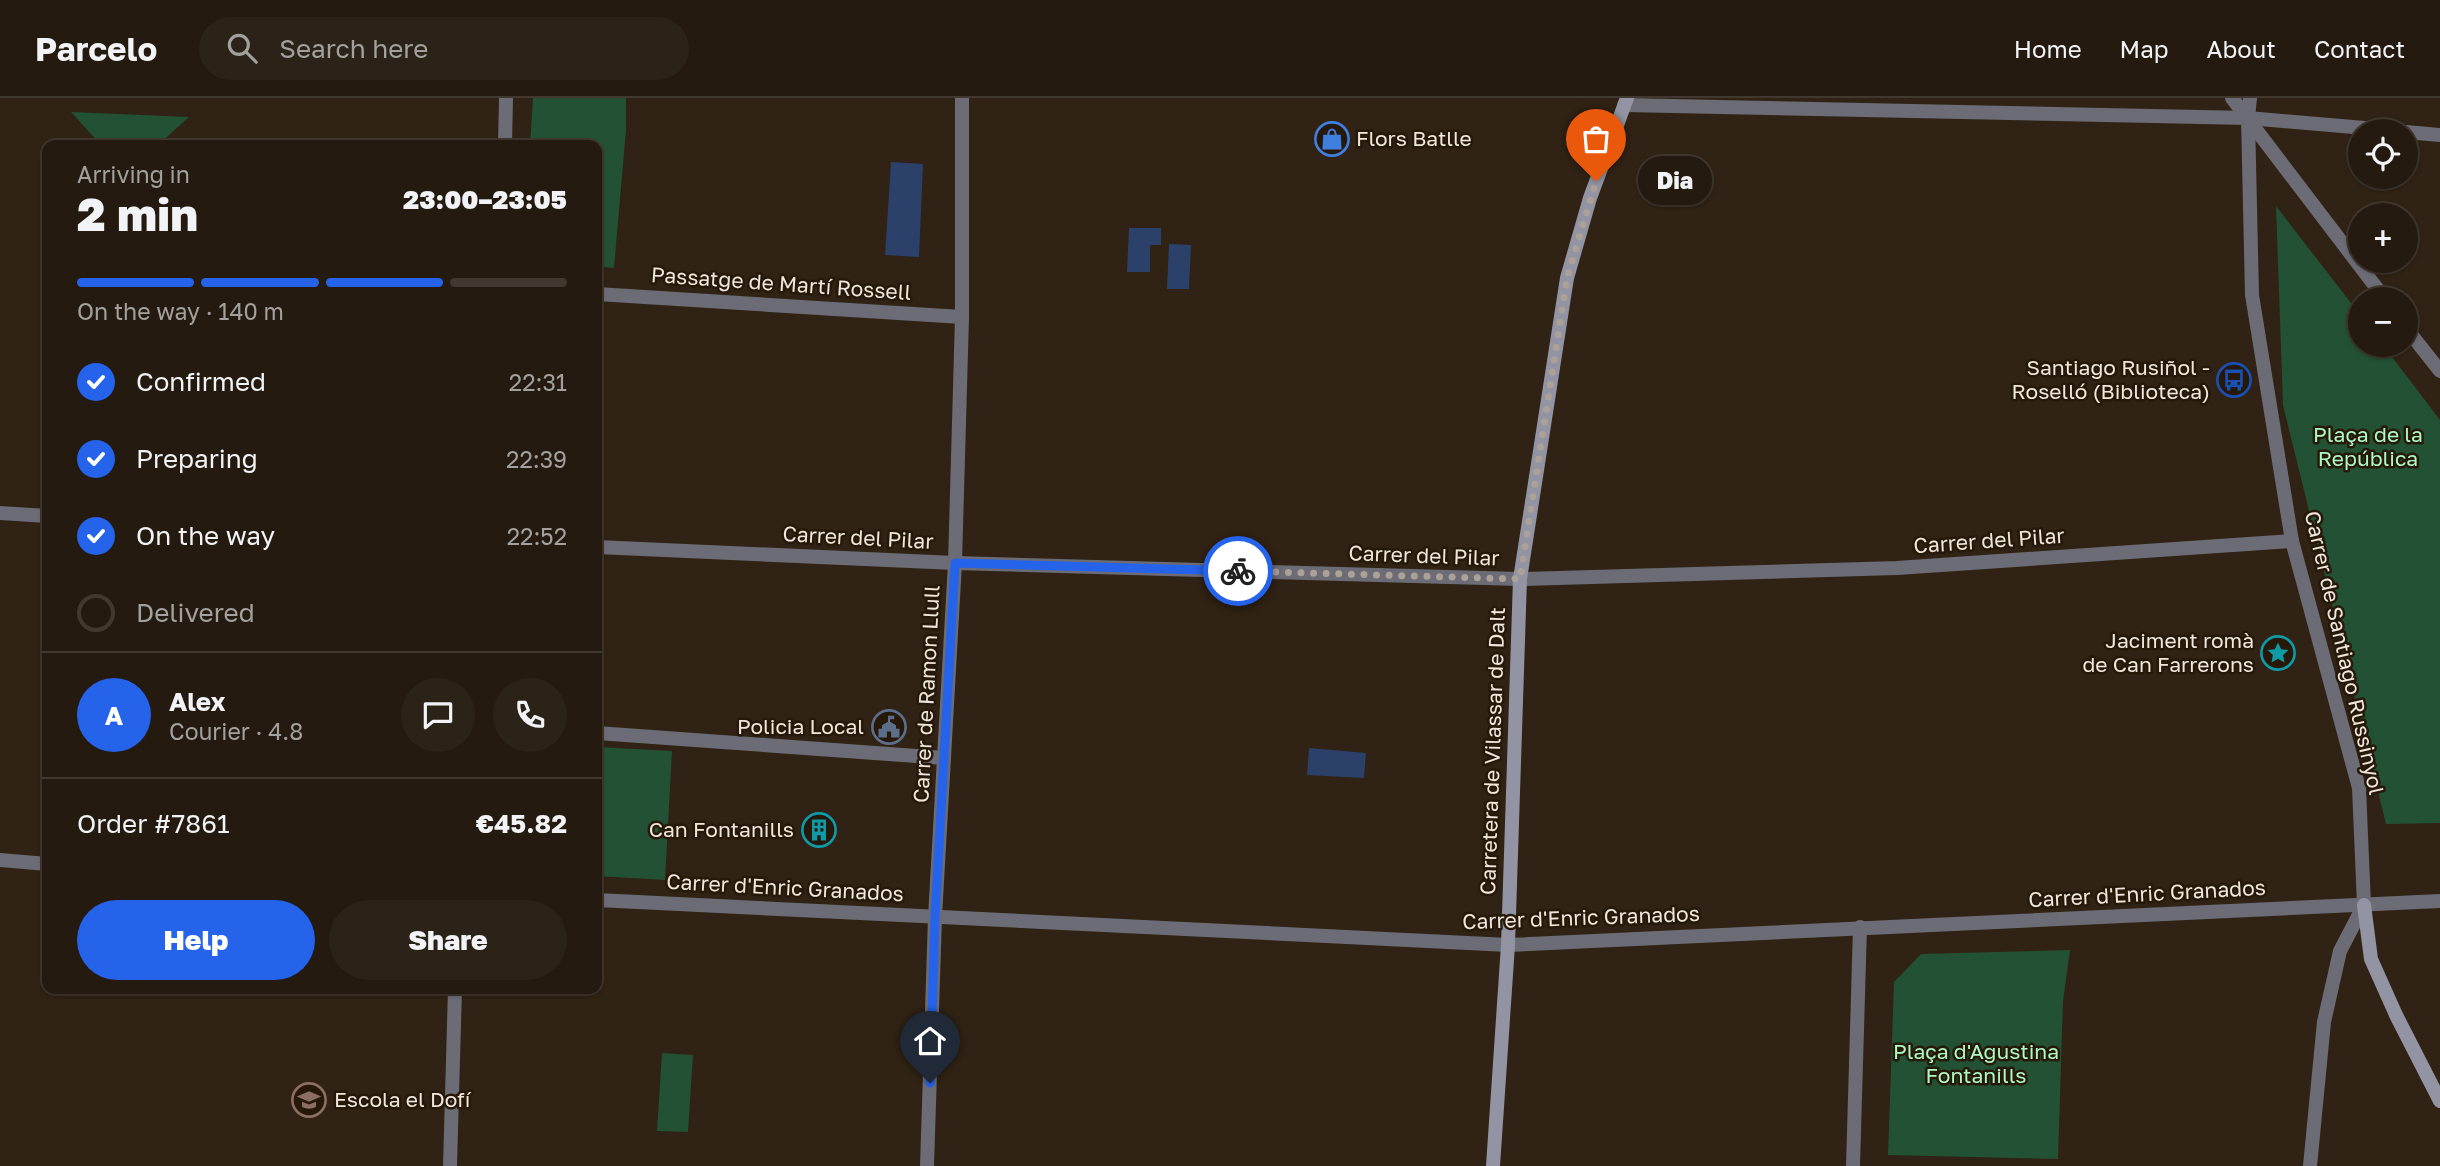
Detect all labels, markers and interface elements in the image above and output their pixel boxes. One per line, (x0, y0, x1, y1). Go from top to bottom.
search box (199, 17, 689, 80)
text: Parcelo (35, 29, 157, 68)
icon: search (223, 29, 261, 67)
text: Search here (279, 33, 428, 64)
text: Home (2014, 34, 2082, 63)
text: Map (2120, 34, 2169, 63)
text: About (2207, 34, 2276, 63)
text: Contact (2314, 34, 2405, 63)
pin (1566, 109, 1626, 181)
map controls (2348, 119, 2418, 357)
button: locate (2348, 119, 2418, 189)
shop icon: Flors Batlle (1313, 120, 1351, 158)
icon: bag (1577, 120, 1615, 158)
place label: Flors Batlle (1356, 125, 1472, 151)
callout: Dia (1638, 156, 1712, 206)
text: Arriving in (77, 160, 190, 188)
text: Dia (1657, 166, 1693, 194)
text: 23:00–23:05 (403, 184, 567, 215)
text: 2 min (77, 186, 198, 241)
button: + (2348, 203, 2418, 273)
street label: Passatge de Martí Rossell (650, 261, 912, 305)
button: − (2348, 287, 2418, 357)
text: On the way · 140 m (77, 297, 284, 325)
place label: Santiago Rusiñol - Roselló (Biblioteca) (2012, 354, 2210, 404)
bus stop icon: Santiago Rusiñol - Roselló (Biblioteca) (2215, 361, 2253, 399)
icon: check (77, 363, 115, 401)
text: Confirmed (136, 366, 266, 397)
text: 22:31 (509, 368, 567, 396)
park label: Plaça de la República (2313, 421, 2423, 471)
icon: check (77, 440, 115, 478)
text: Preparing (136, 443, 258, 474)
text: 22:39 (506, 445, 567, 473)
street label: Carrer de Santiago Russinyol (2300, 508, 2390, 797)
icon: check (77, 517, 115, 555)
text: On the way (136, 520, 275, 551)
street label: Carrer del Pilar (782, 520, 934, 554)
text: 22:52 (507, 522, 567, 550)
street label: Carrer del Pilar (1913, 522, 2065, 558)
courier (1203, 536, 1273, 606)
street label: Carrer del Pilar (1348, 539, 1500, 571)
icon: bike (1219, 552, 1257, 590)
street label: Carrer de Ramon Llull (907, 584, 945, 804)
text: Delivered (136, 597, 255, 628)
street label: Carretera de Vilassar de Dalt (1474, 607, 1510, 895)
place label: Jaciment romà de Can Farrerons (2082, 627, 2254, 677)
place icon: Jaciment romà de Can Farrerons (2259, 634, 2297, 672)
button: chat (401, 678, 475, 752)
button: phone (493, 678, 567, 752)
text: Alex (169, 686, 226, 717)
text: A (105, 700, 123, 731)
public building icon: Policia Local (870, 708, 908, 746)
place label: Policia Local (737, 713, 864, 739)
text: Courier · 4.8 (169, 717, 303, 745)
text: Order #7861 (77, 808, 230, 839)
text: €45.82 (476, 808, 567, 839)
building icon: Can Fontanills (800, 811, 838, 849)
place label: Can Fontanills (649, 816, 794, 842)
street label: Carrer d'Enric Granados (666, 868, 904, 906)
street label: Carrer d'Enric Granados (2028, 874, 2266, 912)
button: Help (77, 900, 315, 980)
button: Share (329, 900, 567, 980)
street label: Carrer d'Enric Granados (1462, 900, 1700, 934)
pin (900, 1011, 960, 1083)
icon: home (911, 1022, 949, 1060)
park label: Plaça d'Agustina Fontanills (1893, 1038, 2059, 1088)
school or university icon: Escola el Dofí (290, 1081, 328, 1119)
place label: Escola el Dofí (334, 1086, 472, 1112)

